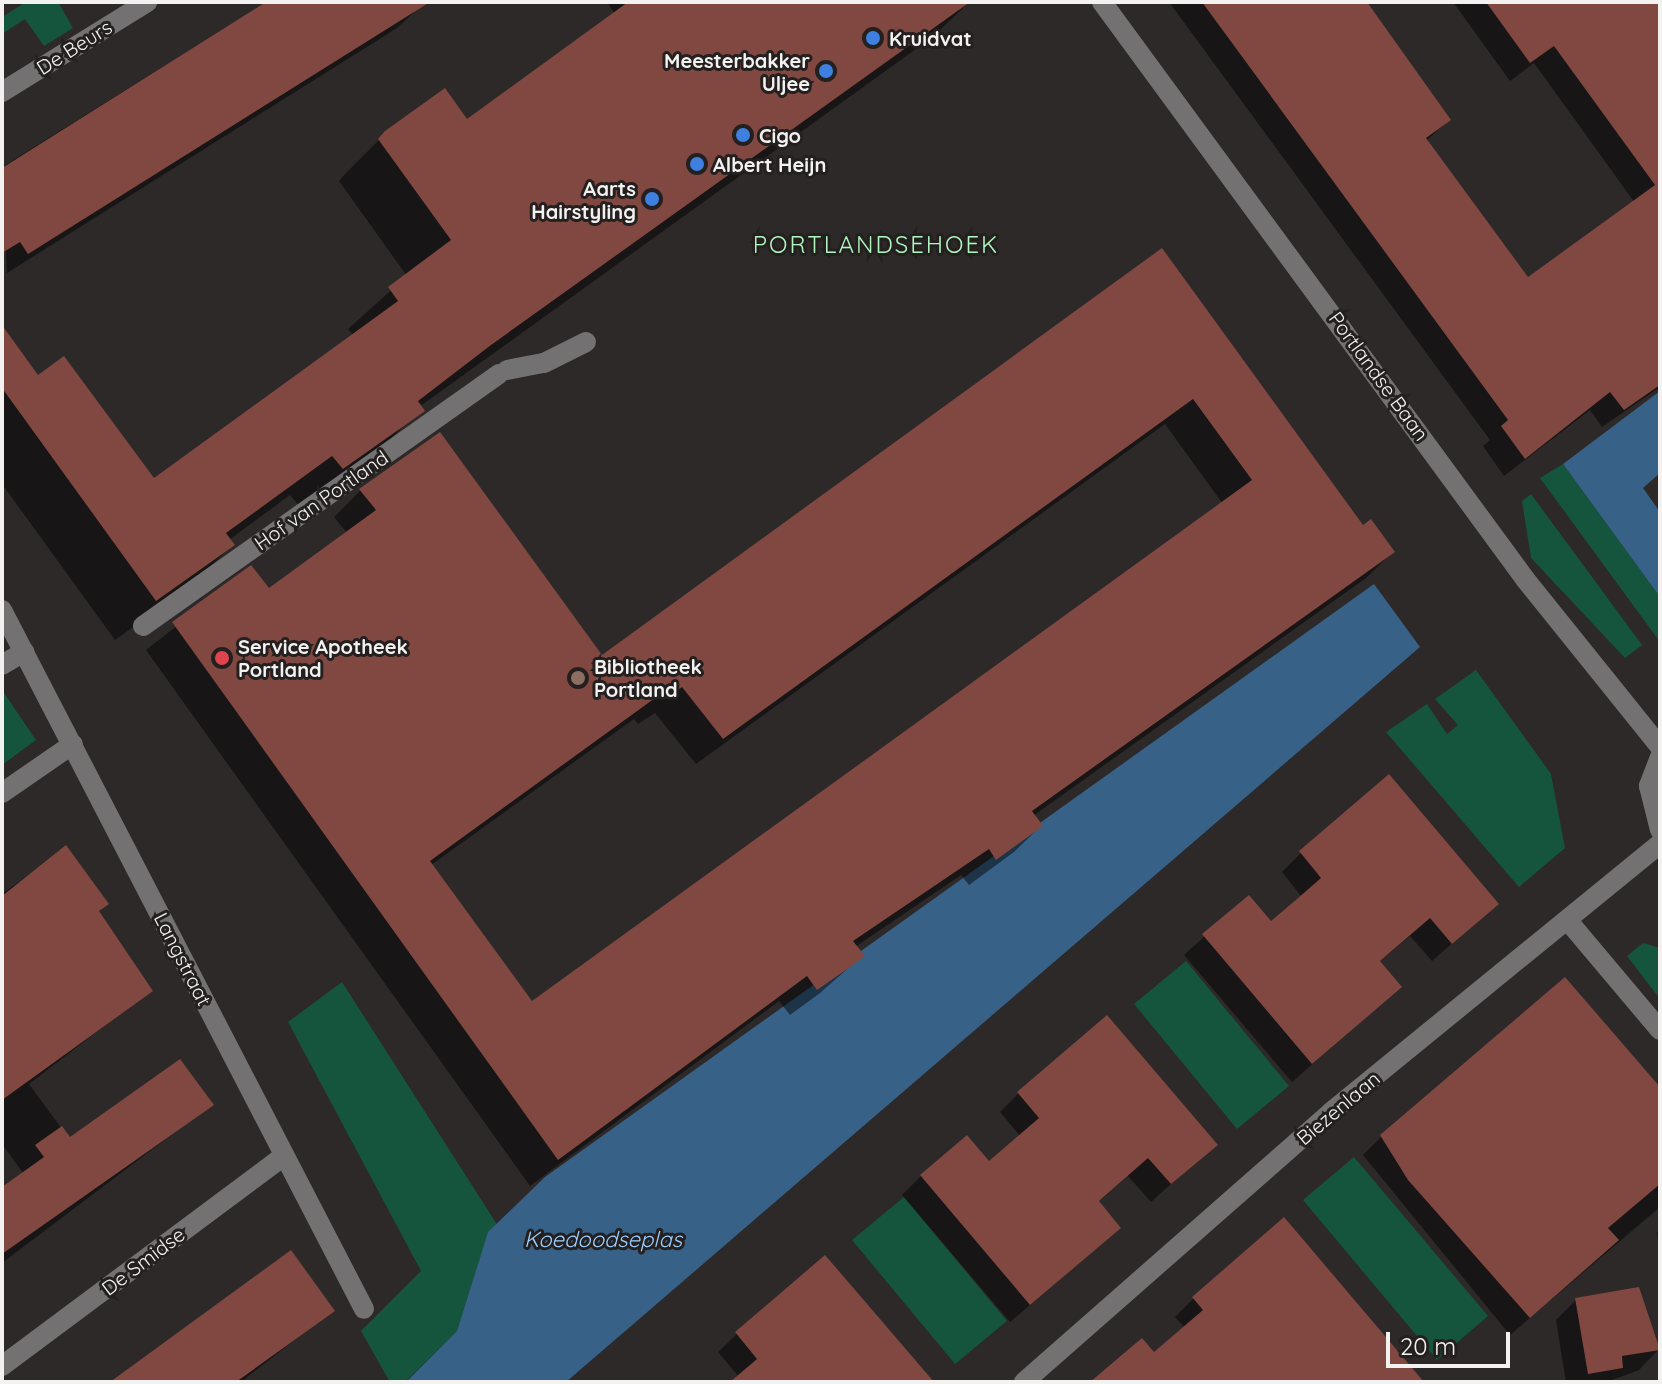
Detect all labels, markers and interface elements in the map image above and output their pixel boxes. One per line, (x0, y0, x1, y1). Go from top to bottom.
street label: De Beurs (32, 15, 116, 79)
place label: Kruidvat (889, 26, 972, 50)
marker: Kruidvat (864, 29, 882, 47)
place label: Meesterbakker Uljee (664, 48, 810, 95)
marker: Meesterbakker Uljee (817, 62, 835, 80)
place label: Cigo (759, 123, 801, 147)
marker: Cigo (734, 126, 752, 144)
place label: Albert Heijn (713, 152, 826, 176)
marker: Albert Heijn (688, 155, 706, 173)
place label: Aarts Hairstyling (531, 176, 636, 223)
marker: Aarts Hairstyling (643, 190, 661, 208)
district label: PORTLANDSEHOEK (753, 231, 999, 259)
street label: Portlandse Baan (1324, 307, 1434, 445)
street label: Hof van Portland (250, 445, 392, 555)
place label: Service Apotheek Portland (238, 634, 408, 681)
marker: Service Apotheek Portland (213, 649, 231, 667)
place label: Bibliotheek Portland (594, 654, 702, 701)
marker: Bibliotheek Portland (569, 669, 587, 687)
street label: Langstraat (149, 908, 217, 1010)
street label: Biezenlaan (1291, 1066, 1385, 1150)
street label: De Smidse (97, 1222, 189, 1300)
water label: Koedoodseplas (524, 1227, 682, 1253)
scale bar (1390, 1316, 1514, 1366)
text: 20 m (1400, 1331, 1456, 1361)

